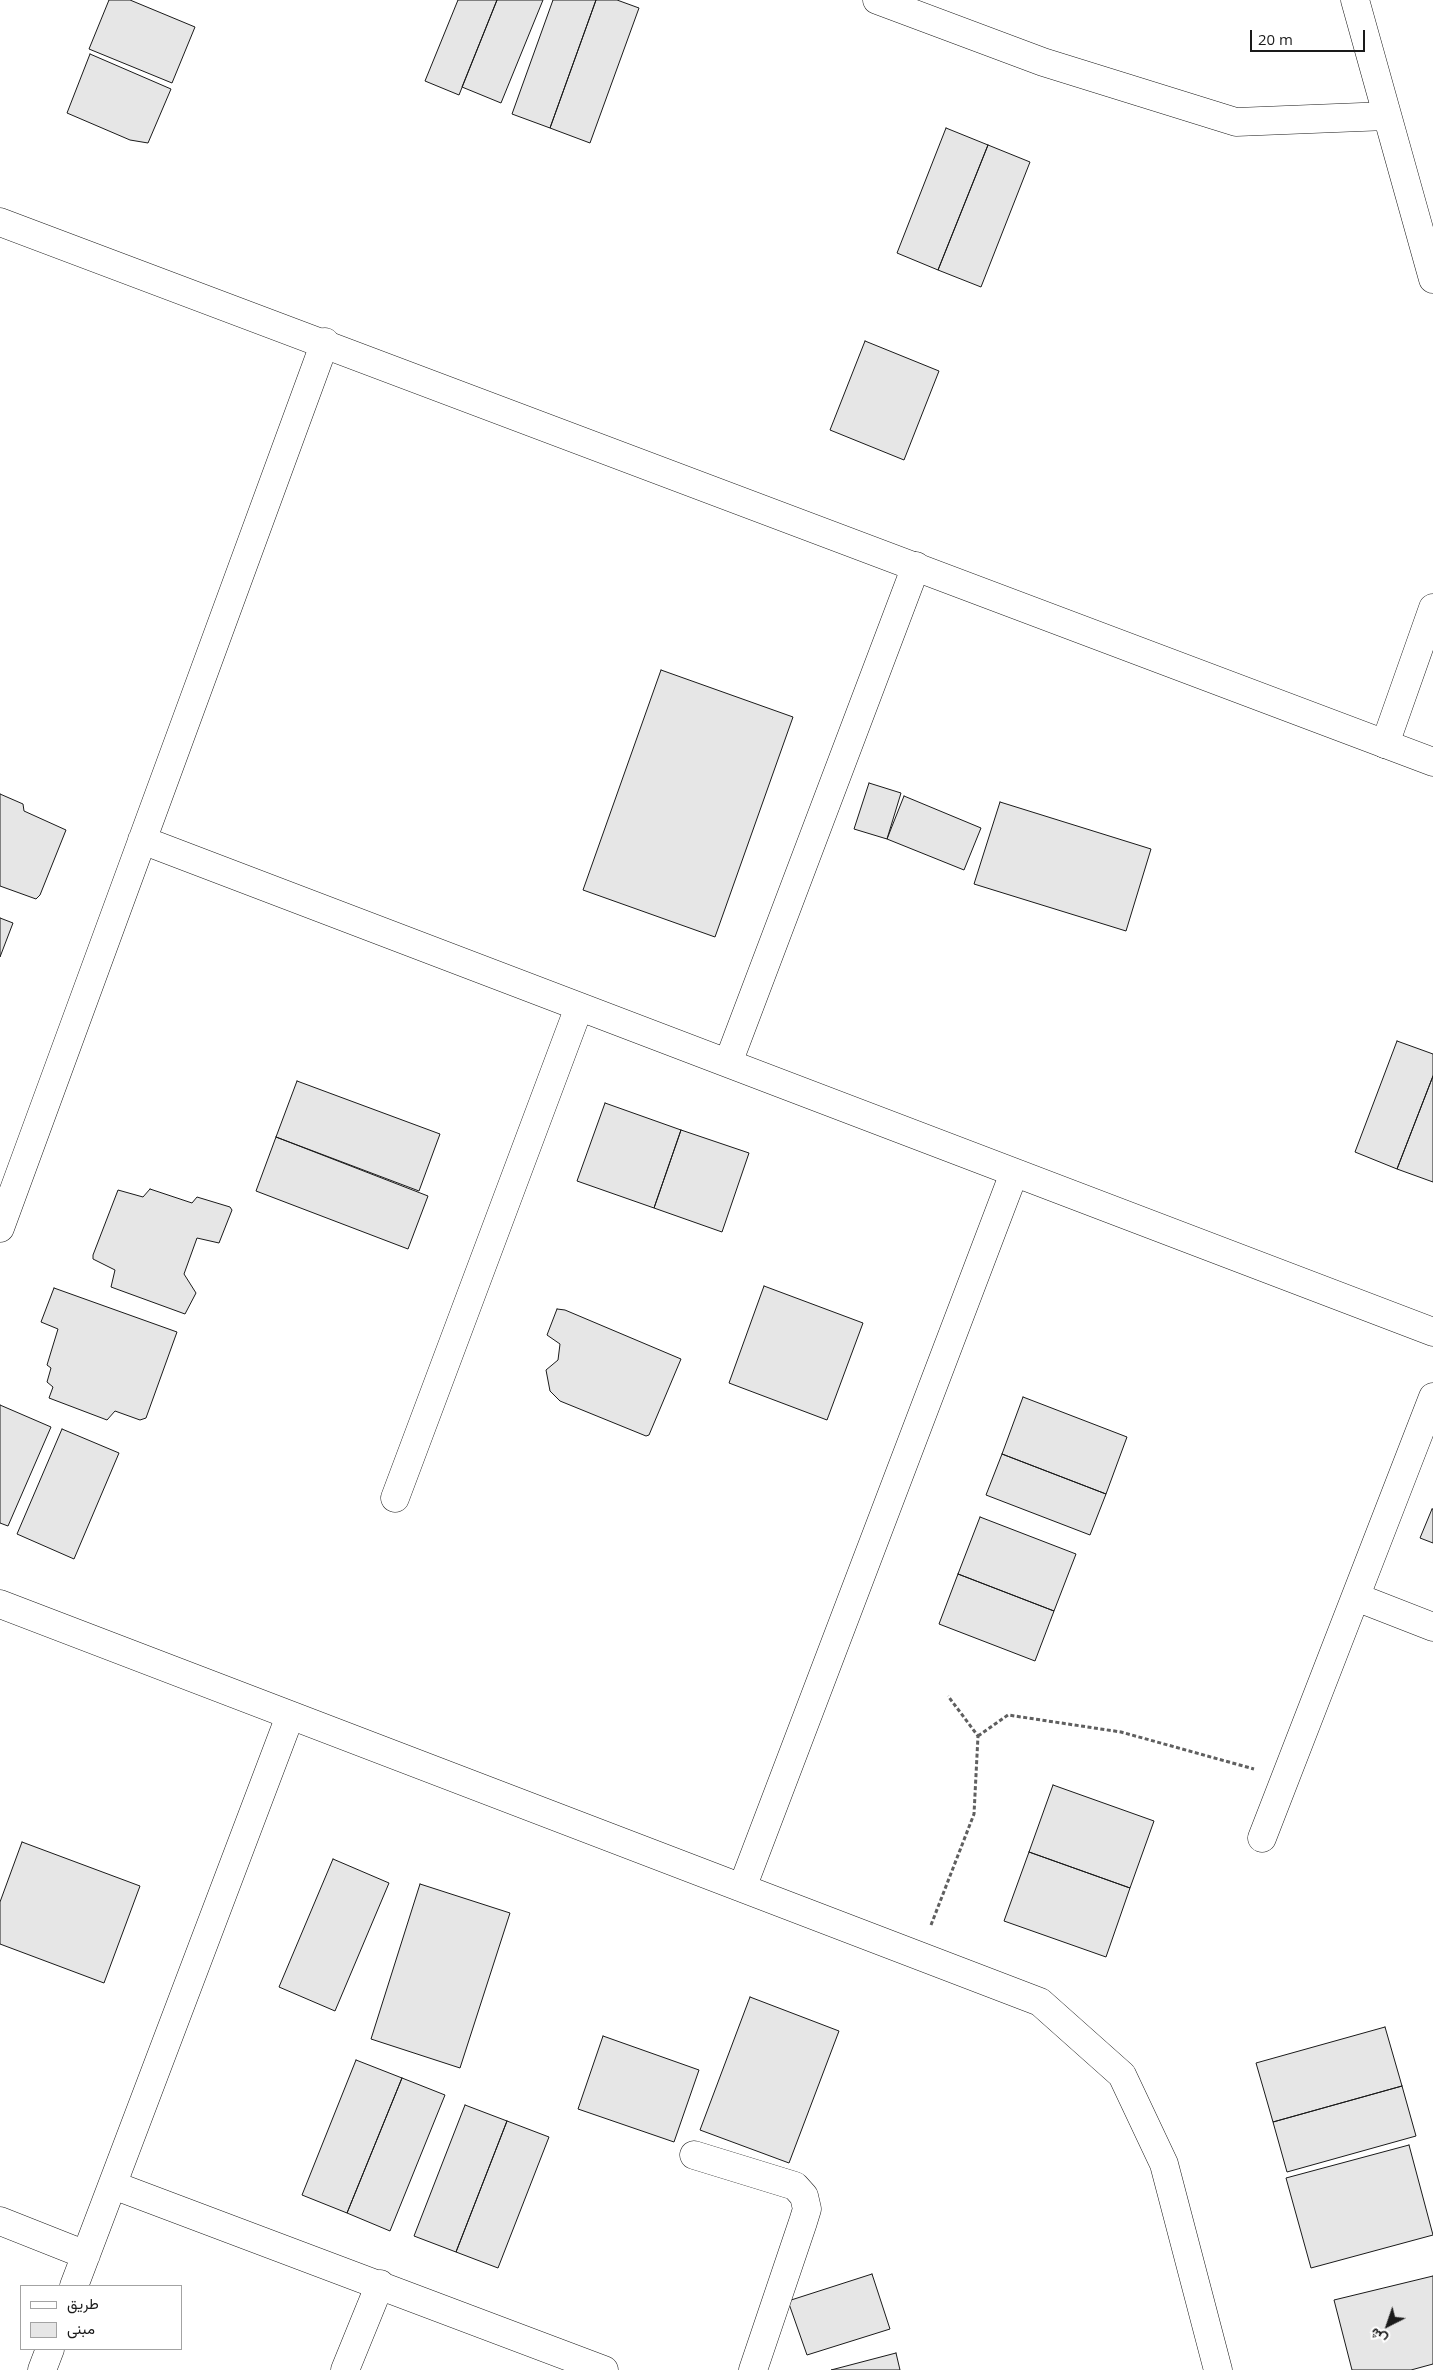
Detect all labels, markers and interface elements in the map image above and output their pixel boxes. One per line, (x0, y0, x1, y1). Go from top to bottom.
scale bar (1253, 20, 1368, 52)
text: 20 m (1258, 29, 1293, 49)
legend (20, 2285, 182, 2350)
text: طريق (67, 2293, 99, 2313)
north arrow (1363, 2300, 1413, 2350)
text: مبنى (67, 2318, 95, 2338)
text: ش (1365, 2324, 1390, 2349)

